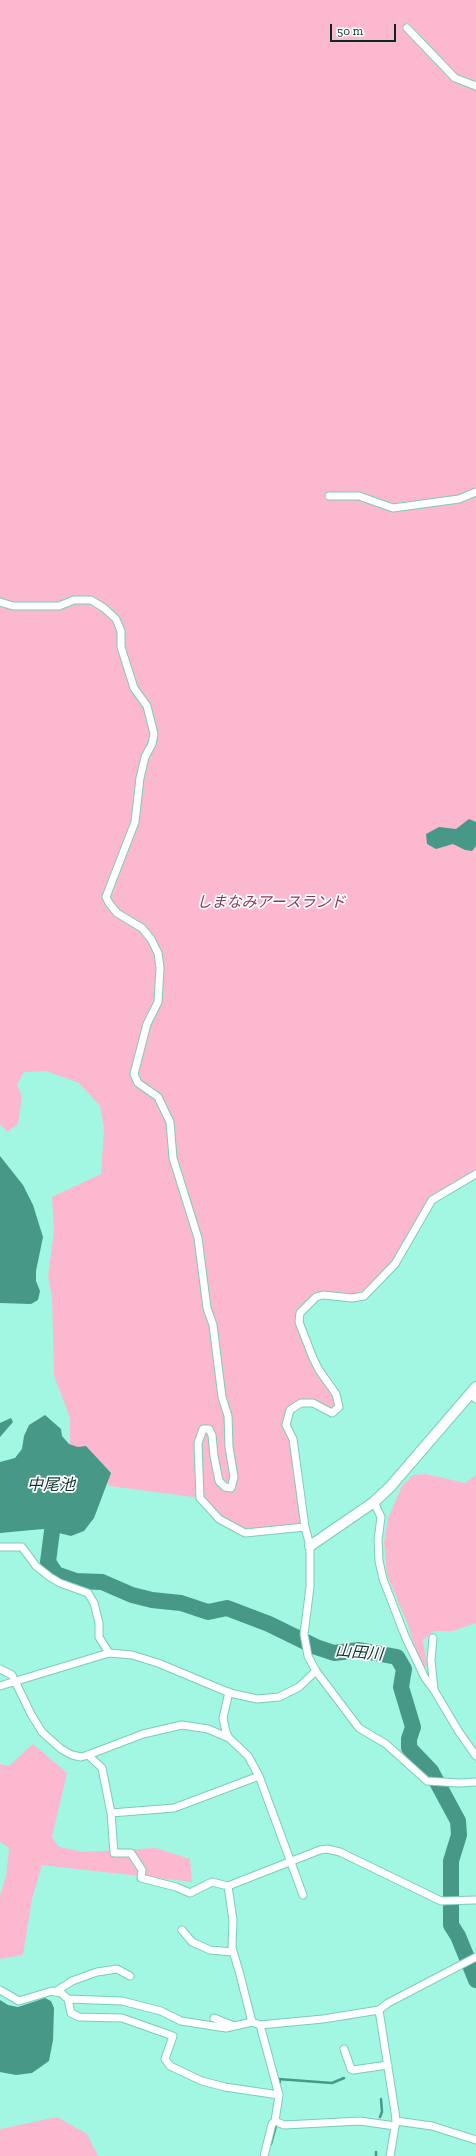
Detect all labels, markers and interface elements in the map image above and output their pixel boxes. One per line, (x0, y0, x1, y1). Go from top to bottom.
scale bar (332, 16, 398, 42)
text: 50 m (337, 24, 363, 38)
park label: しまなみアースランド (196, 894, 346, 912)
water label: 中尾池 (27, 1475, 75, 1495)
water label: 山田川 (334, 1641, 384, 1665)

